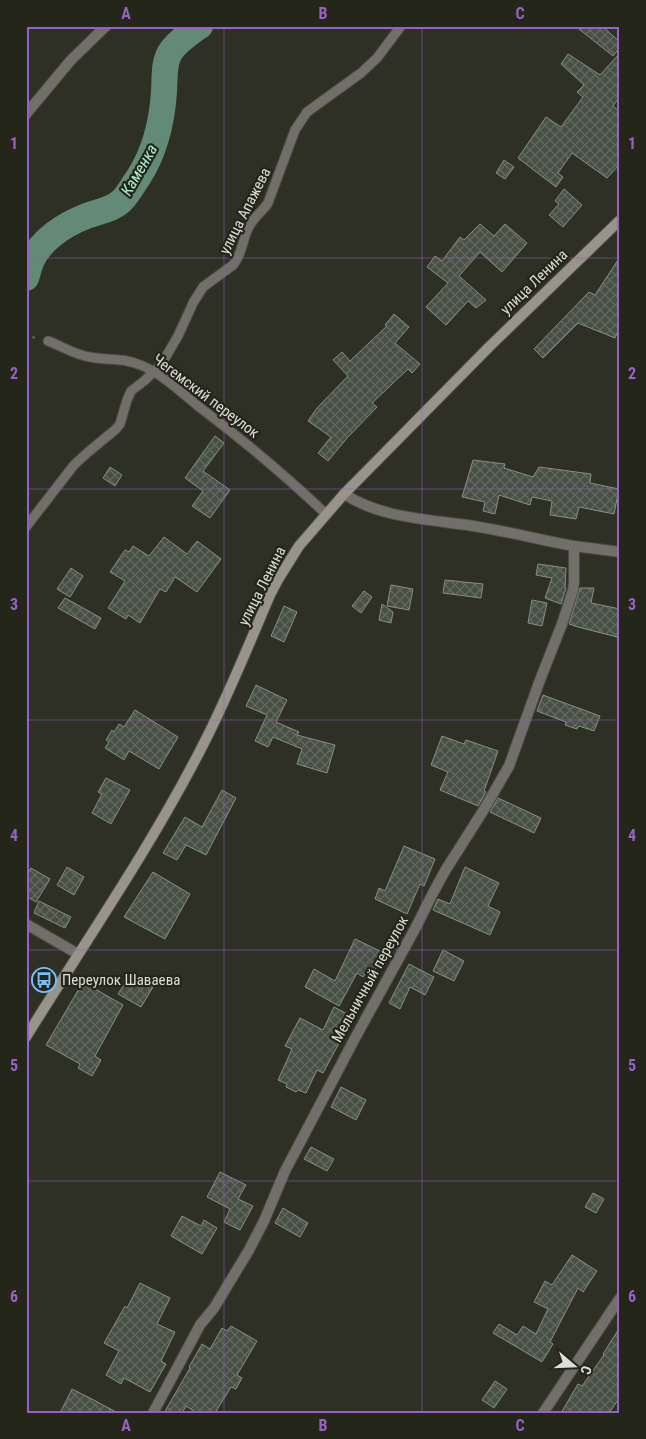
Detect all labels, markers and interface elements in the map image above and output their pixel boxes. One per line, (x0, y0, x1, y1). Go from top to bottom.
text: A (121, 4, 131, 23)
text: B (319, 4, 328, 23)
text: C (515, 4, 525, 23)
text: 1 (10, 134, 18, 153)
text: 1 (628, 134, 636, 153)
water label: Каменка (117, 141, 161, 199)
street label: улица Апажева (215, 165, 275, 257)
street label: улица Ленина (497, 246, 571, 318)
street label: Чегемский переулок (149, 350, 263, 442)
text: 2 (10, 364, 18, 383)
text: 2 (628, 364, 636, 383)
street label: улица Ленина (234, 544, 290, 628)
text: 3 (10, 595, 18, 614)
text: 3 (628, 595, 636, 614)
text: 4 (10, 826, 18, 845)
text: 4 (628, 826, 636, 845)
street label: Мельничный переулок (328, 913, 412, 1045)
bus stop icon: Переулок Шаваева (31, 967, 57, 993)
place label: Переулок Шаваева (62, 971, 180, 989)
text: 5 (10, 1056, 18, 1075)
text: 5 (628, 1056, 636, 1075)
text: 6 (10, 1287, 18, 1306)
text: 6 (628, 1287, 636, 1306)
north arrow (548, 1342, 598, 1392)
text: С (577, 1364, 595, 1377)
text: A (121, 1416, 131, 1435)
text: B (319, 1416, 328, 1435)
text: C (515, 1416, 525, 1435)

